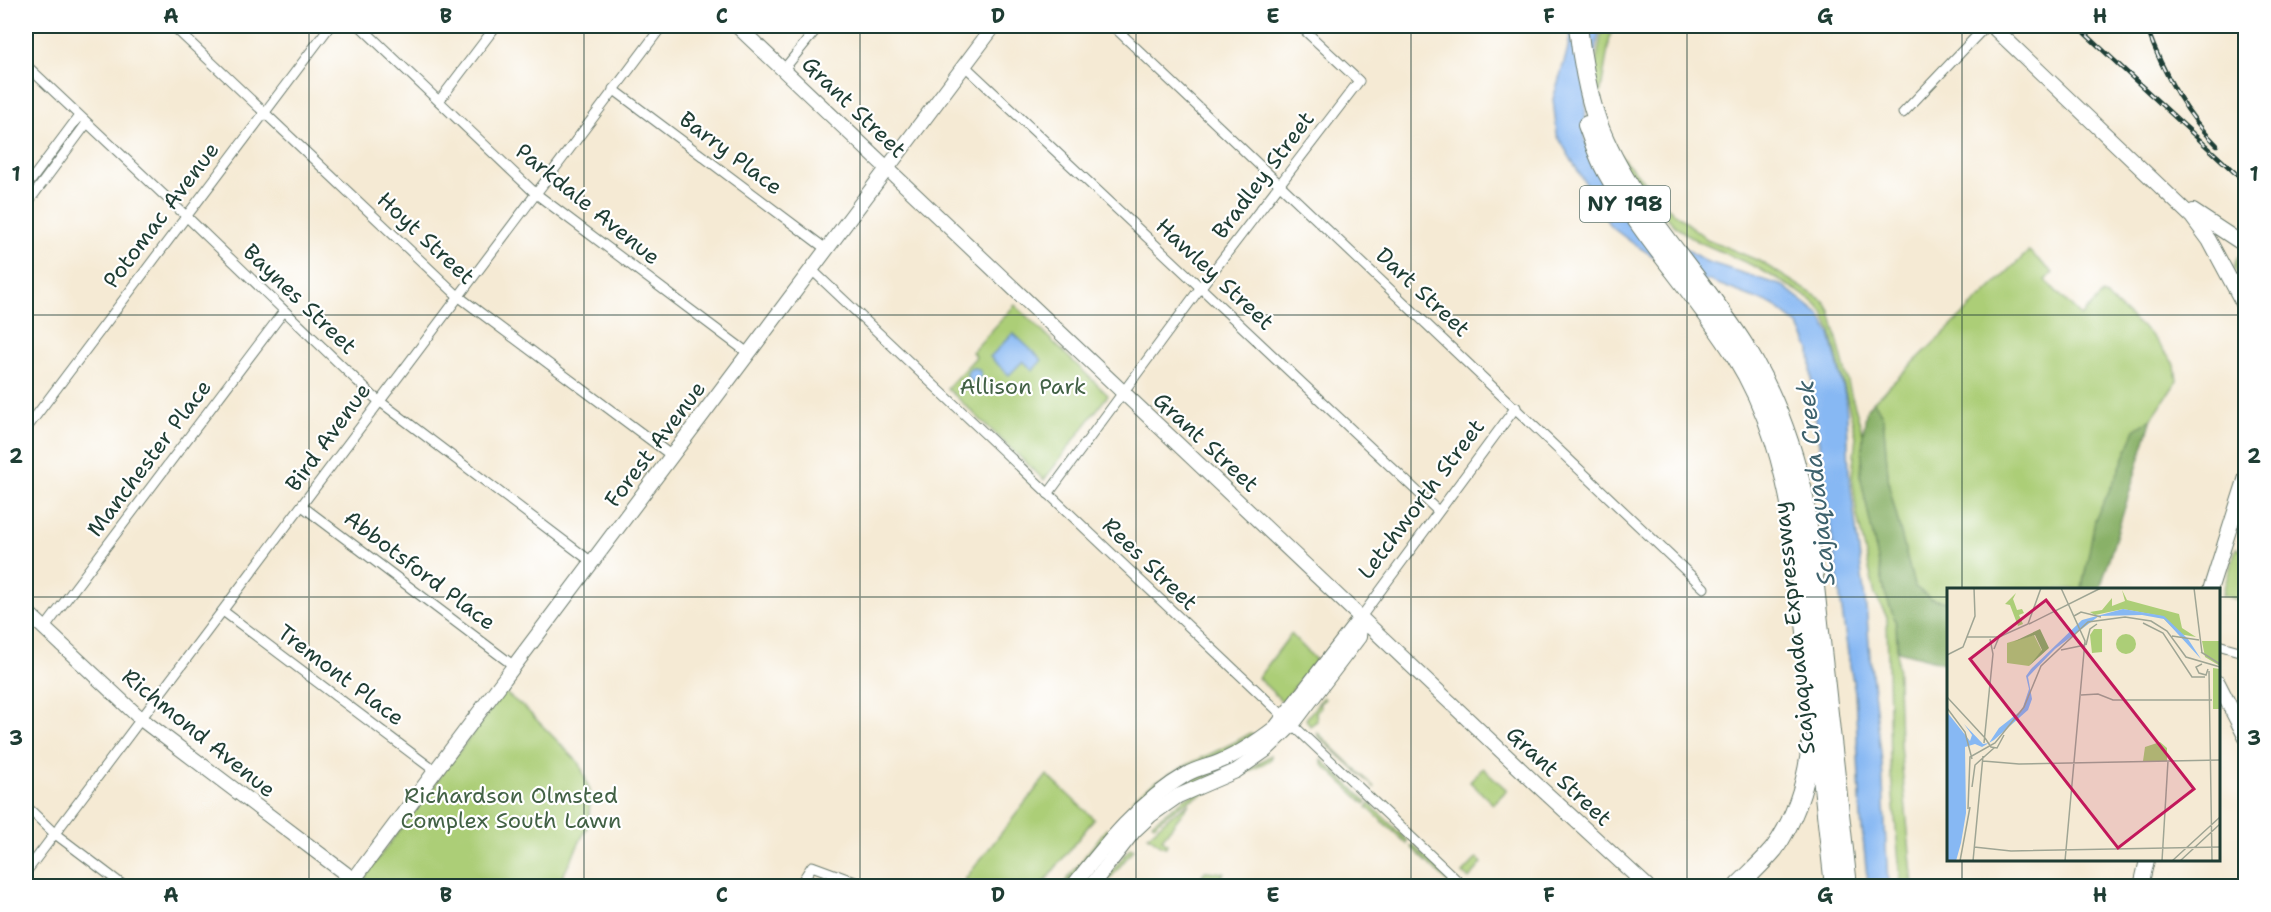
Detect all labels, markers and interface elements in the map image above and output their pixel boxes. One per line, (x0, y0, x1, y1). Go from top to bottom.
text: A (163, 3, 179, 29)
text: B (440, 3, 452, 29)
text: C (716, 3, 728, 29)
text: D (991, 3, 1005, 29)
text: E (1266, 3, 1280, 29)
text: F (1543, 3, 1555, 29)
text: G (1817, 3, 1833, 29)
text: H (2093, 3, 2107, 29)
street label: Grant Street (796, 50, 912, 164)
street label: Barry Place (674, 105, 788, 201)
street label: Bradley Street (1205, 105, 1321, 245)
street label: Potomac Avenue (96, 136, 226, 294)
street label: Parkdale Avenue (510, 137, 666, 271)
text: 1 (11, 161, 21, 187)
text: 1 (2249, 161, 2259, 187)
street label: Hoyt Street (371, 185, 481, 291)
road number: NY 198 (1580, 186, 1670, 222)
street label: Hawley Street (1150, 212, 1280, 336)
street label: Baynes Street (237, 237, 363, 361)
street label: Dart Street (1370, 241, 1476, 343)
park label: Allison Park (960, 372, 1086, 401)
street label: Manchester Place (80, 373, 218, 543)
street label: Forest Avenue (598, 375, 712, 513)
street label: Bird Avenue (279, 377, 377, 497)
water label: Scajaquada Creek (1789, 378, 1843, 588)
street label: Grant Street (1147, 386, 1265, 498)
street label: Letchworth Street (1351, 413, 1491, 585)
text: 2 (9, 443, 23, 469)
text: 2 (2247, 443, 2261, 469)
street label: Scajaquada Expressway (1766, 500, 1822, 756)
street label: Abbotsford Place (338, 504, 502, 636)
street label: Rees Street (1096, 511, 1204, 617)
inset map (1947, 588, 2220, 861)
street label: Tremont Place (272, 618, 410, 732)
street label: Richmond Avenue (116, 662, 282, 804)
street label: Grant Street (1500, 720, 1618, 832)
text: 3 (9, 725, 23, 751)
text: 3 (2247, 725, 2261, 751)
park label: Richardson Olmsted Complex South Lawn (400, 781, 622, 835)
text: A (163, 882, 179, 908)
text: B (440, 882, 452, 908)
text: C (716, 882, 728, 908)
text: D (991, 882, 1005, 908)
text: E (1266, 882, 1280, 908)
text: F (1543, 882, 1555, 908)
text: G (1817, 882, 1833, 908)
text: H (2093, 882, 2107, 908)

